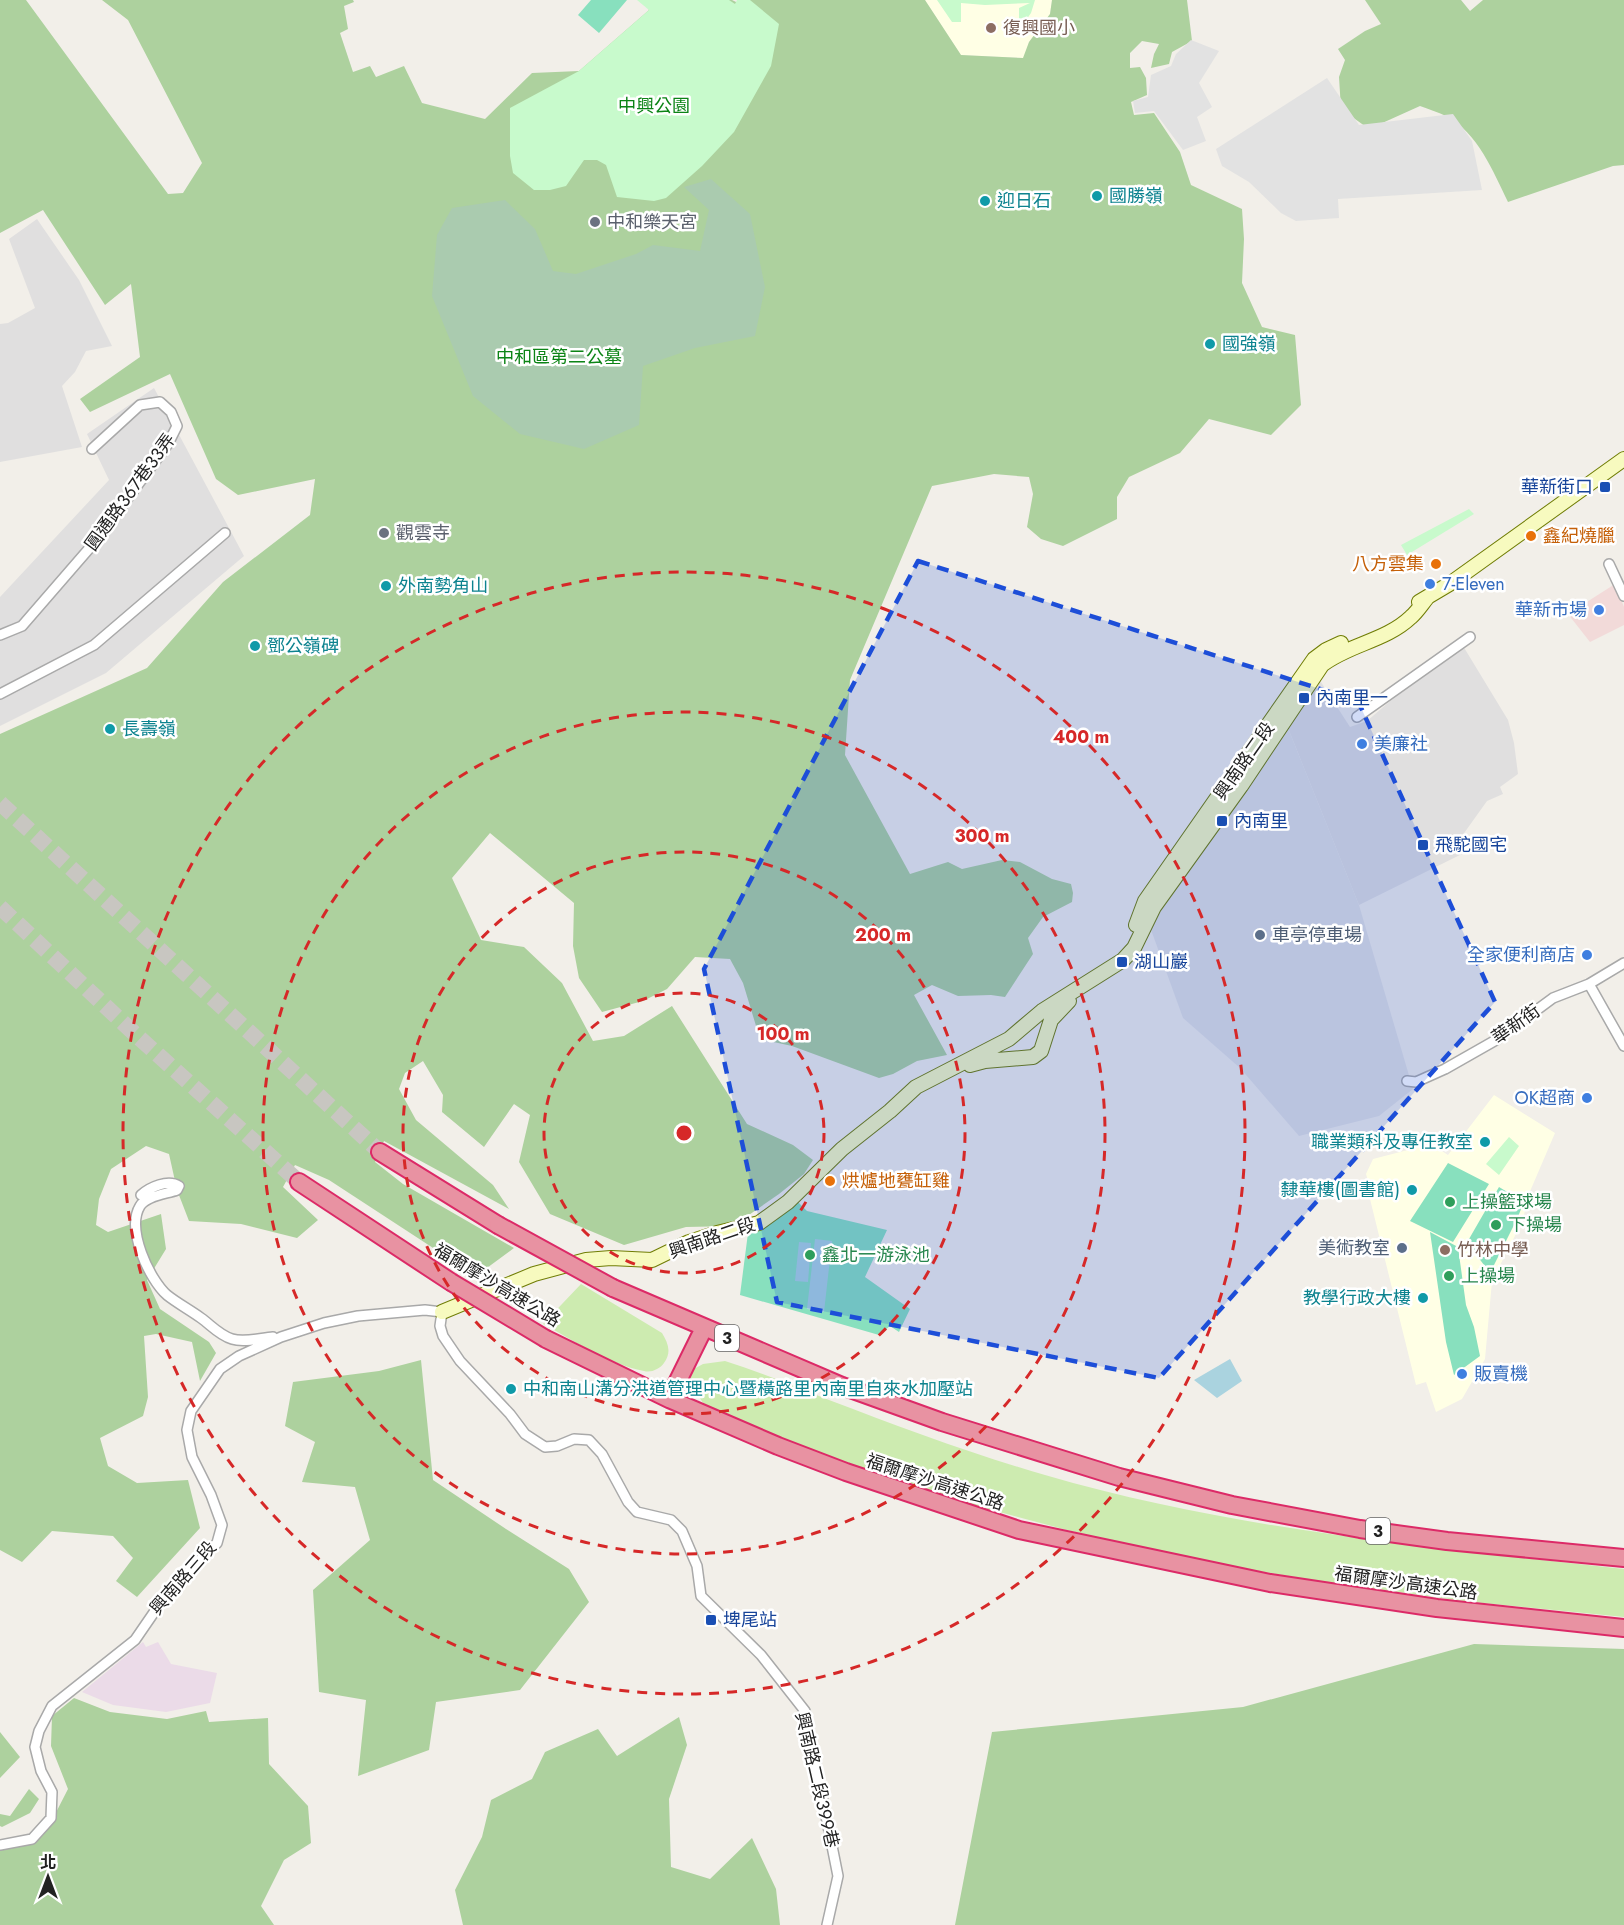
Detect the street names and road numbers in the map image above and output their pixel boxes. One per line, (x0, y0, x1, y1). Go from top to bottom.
street label: 圓通路367巷33弄 (79, 428, 181, 556)
street label: 興南路二段 (1208, 717, 1280, 805)
street label: 華新街 (1486, 998, 1546, 1050)
street label: 興南路二段 (665, 1211, 759, 1265)
street label: 福爾摩沙高速公路 (429, 1237, 565, 1333)
road number: 3 (715, 1325, 739, 1351)
street label: 福爾摩沙高速公路 (863, 1447, 1007, 1517)
road number: 3 (1366, 1518, 1390, 1544)
street label: 興南路三段 (144, 1536, 222, 1620)
street label: 福爾摩沙高速公路 (1333, 1560, 1479, 1606)
street label: 興南路二段399巷 (789, 1710, 845, 1850)

